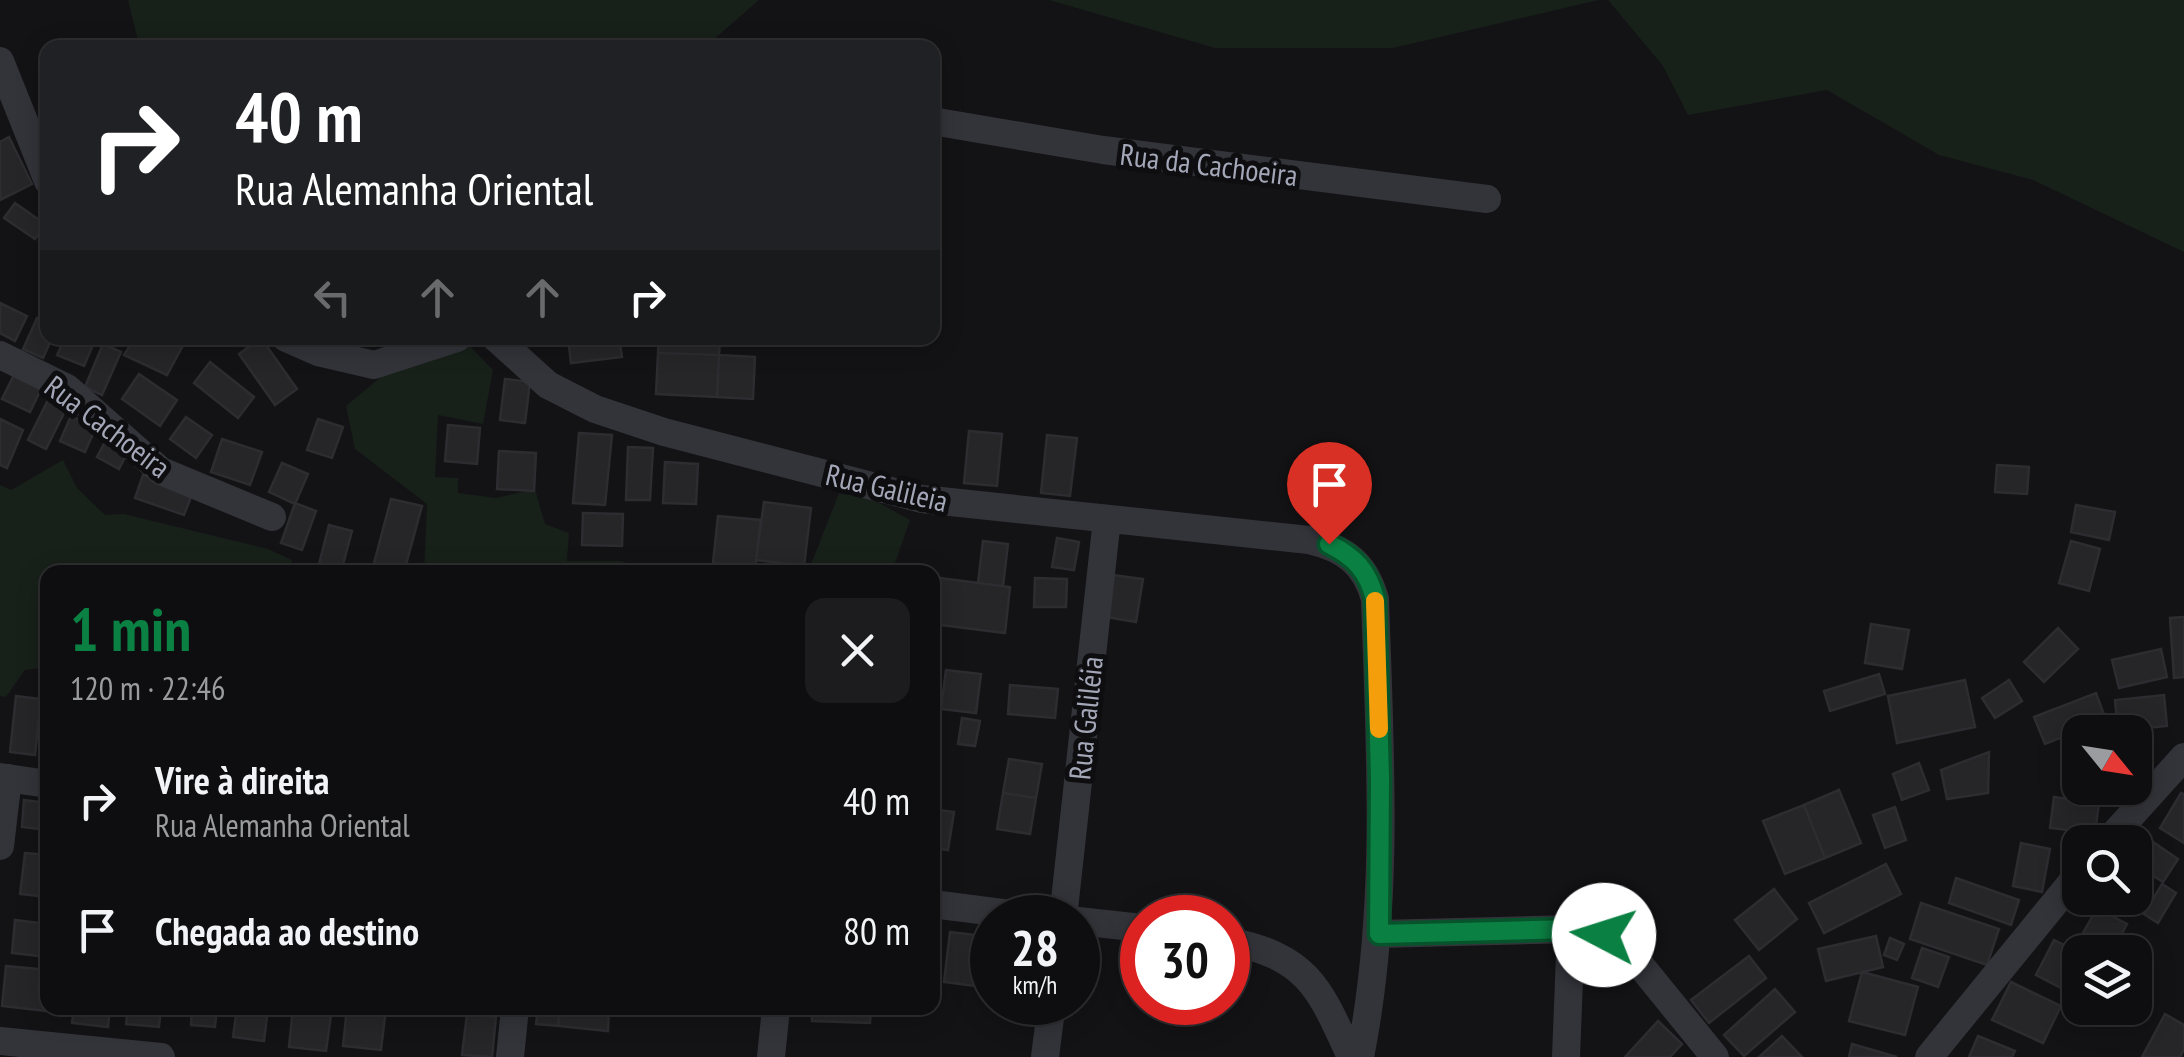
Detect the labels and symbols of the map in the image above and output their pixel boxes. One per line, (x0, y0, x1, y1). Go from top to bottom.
street label: Rua da Cachoeira (1118, 134, 1300, 194)
street label: Rua Cachoeira (38, 366, 178, 486)
pin (1287, 442, 1372, 545)
street label: Rua Galileia (822, 454, 952, 520)
street label: Rua Galiléia (1059, 654, 1111, 782)
north arrow (2062, 715, 2152, 805)
position arrow (1552, 883, 1656, 987)
speed limit sign: 30 (1120, 895, 1250, 1025)

